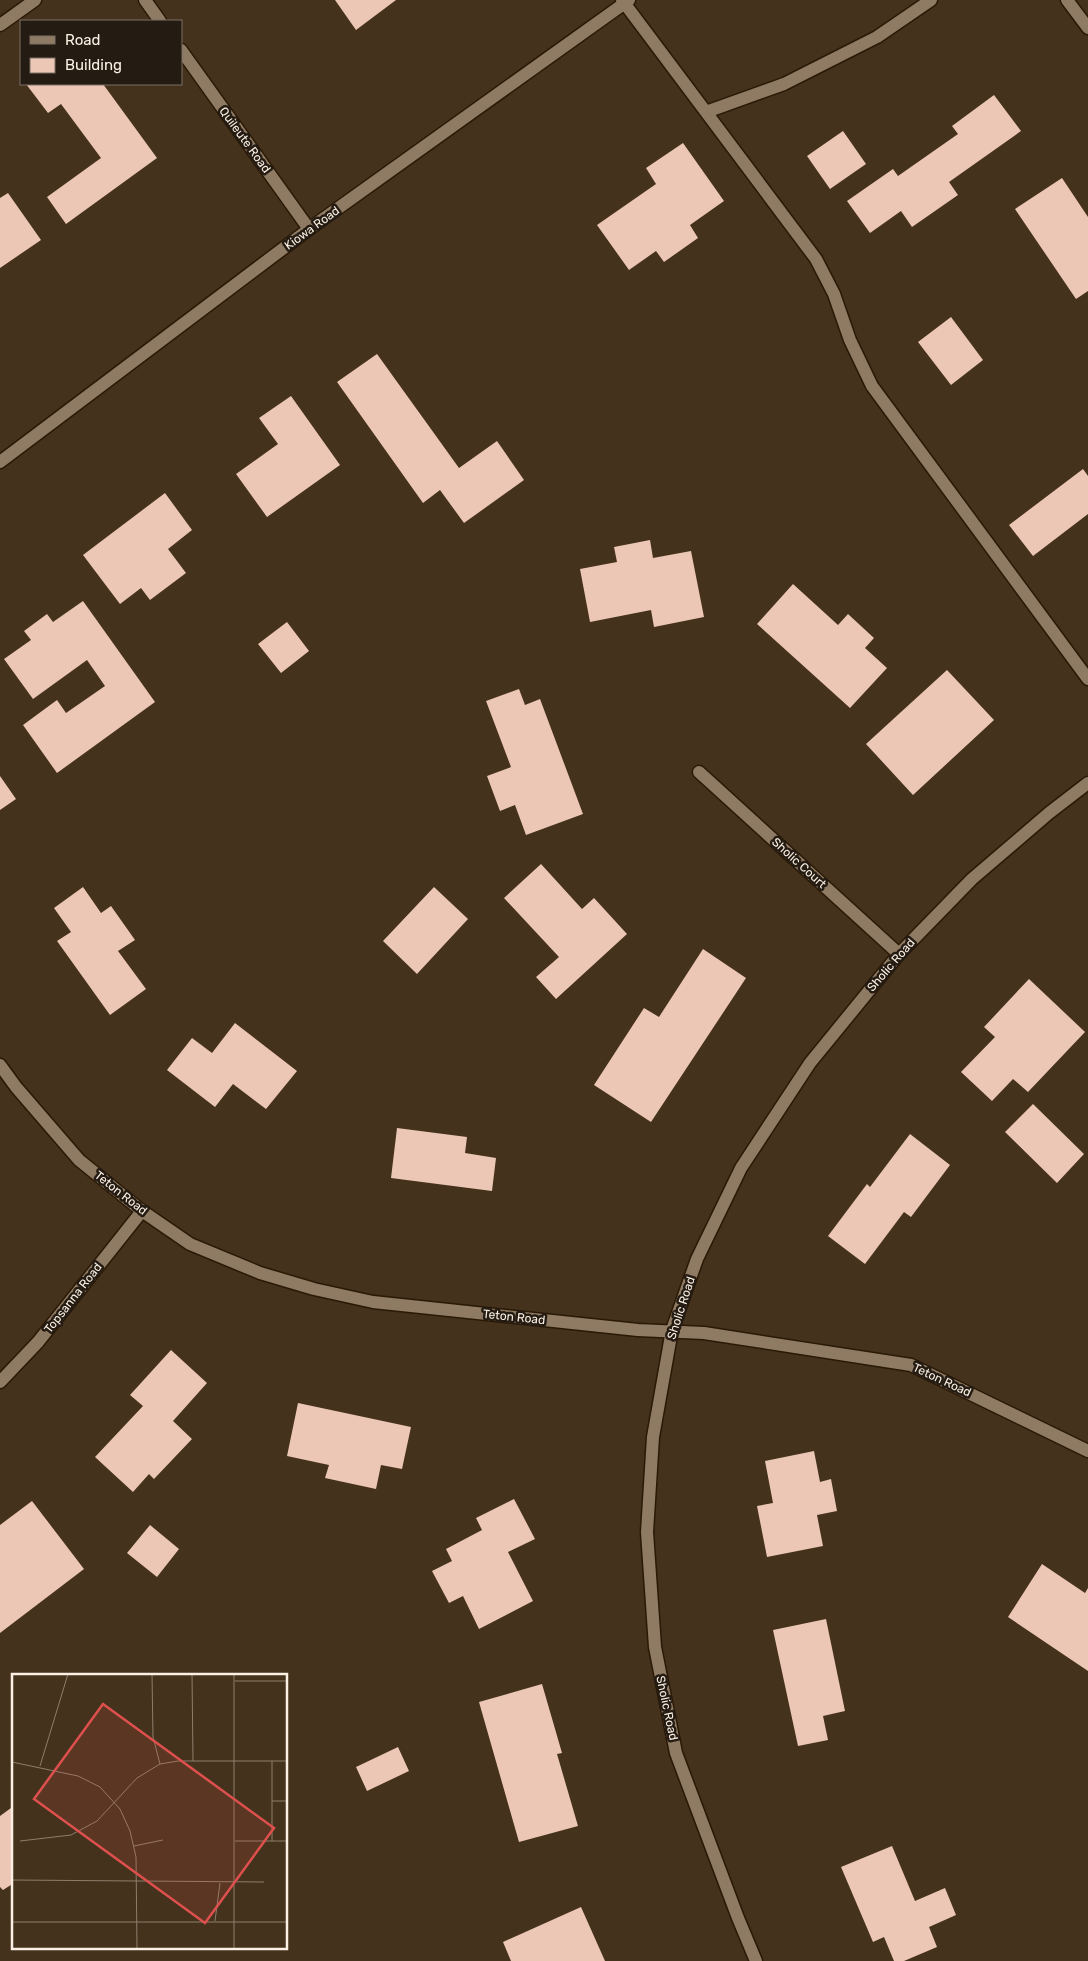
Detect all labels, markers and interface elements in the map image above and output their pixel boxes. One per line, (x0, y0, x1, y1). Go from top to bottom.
legend (20, 20, 182, 85)
text: Road (65, 31, 101, 49)
text: Building (65, 56, 122, 74)
street label: Quileute Road (216, 104, 274, 176)
street label: Kiowa Road (282, 203, 342, 253)
street label: Sholic Court (769, 835, 829, 891)
street label: Sholic Road (864, 936, 918, 994)
street label: Teton Road (92, 1168, 150, 1218)
street label: Topsanna Road (41, 1260, 105, 1336)
street label: Sholic Road (664, 1275, 698, 1341)
street label: Teton Road (482, 1307, 546, 1327)
street label: Teton Road (911, 1360, 973, 1400)
inset map (12, 1674, 288, 1948)
street label: Sholic Road (653, 1675, 681, 1741)

